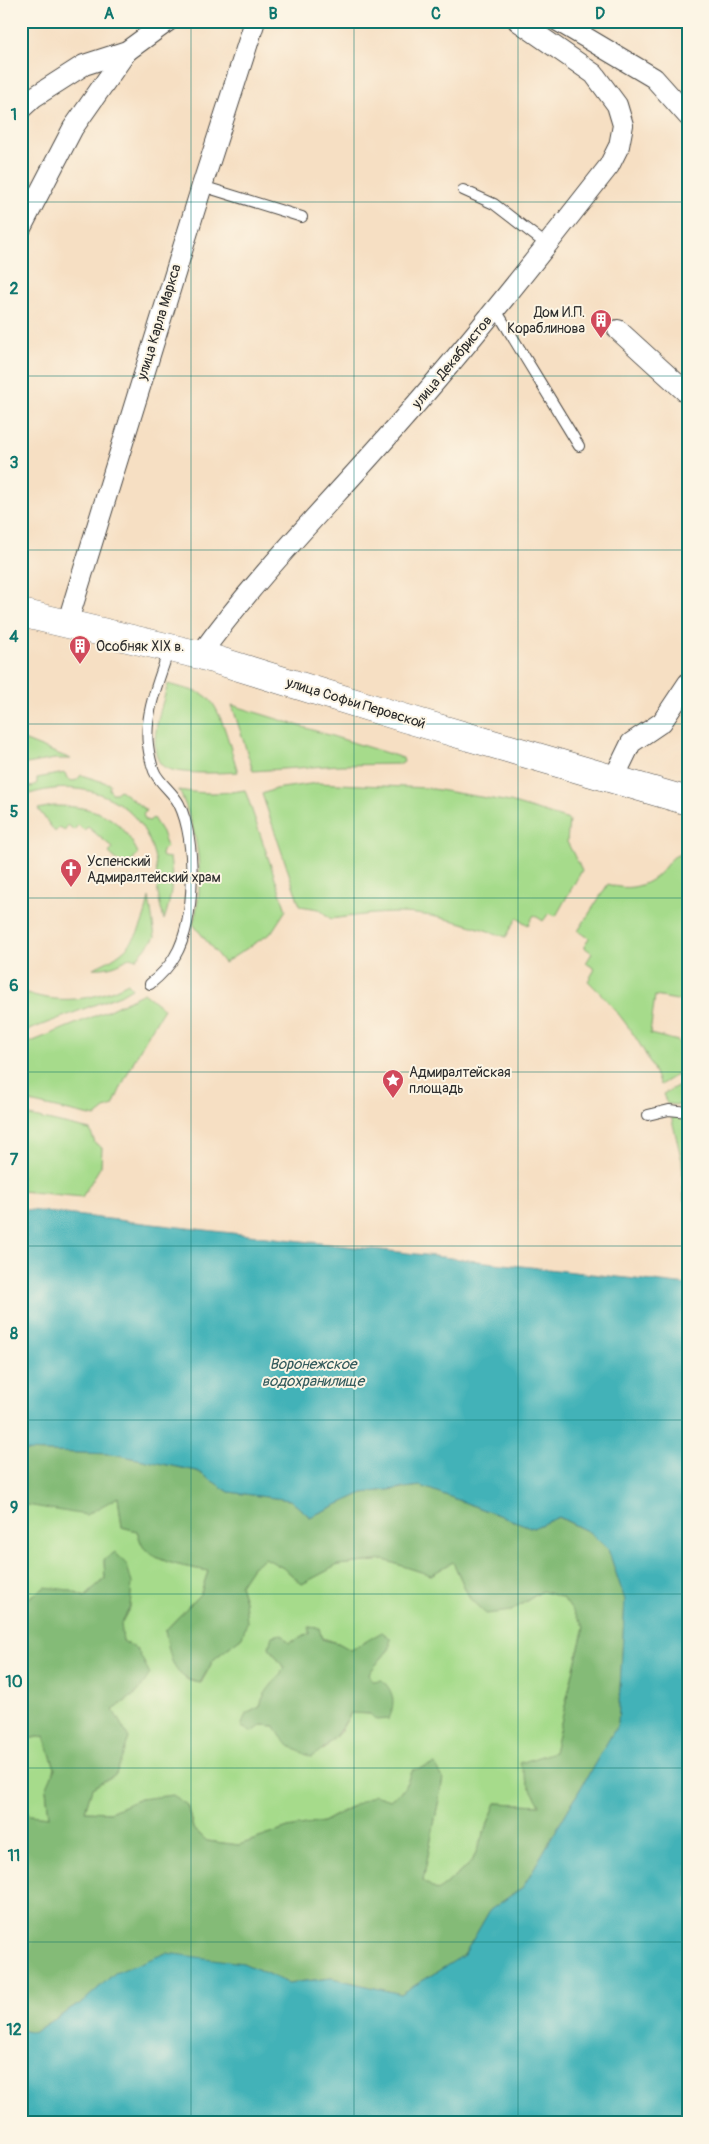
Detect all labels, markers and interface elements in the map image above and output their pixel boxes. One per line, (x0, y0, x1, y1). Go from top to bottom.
text: A (104, 4, 115, 24)
text: B (268, 4, 278, 24)
text: C (431, 4, 441, 24)
text: D (595, 4, 605, 24)
text: 1 (11, 105, 17, 125)
street label: улица Карла Маркса (133, 262, 185, 383)
text: 2 (10, 279, 19, 299)
place label: Дом И.П. Кораблинова (507, 304, 585, 337)
building icon: Дом И.П. Кораблинова (589, 308, 613, 339)
street label: улица Декабристов (408, 312, 496, 413)
text: 3 (10, 453, 19, 473)
text: 4 (9, 627, 19, 647)
building icon: Особняк XIX в. (68, 634, 92, 665)
place label: Особняк XIX в. (96, 638, 184, 655)
street label: улица Софьи Перовской (283, 673, 428, 732)
text: 5 (10, 802, 19, 822)
place label: Успенский Адмиралтейский храм (87, 853, 221, 886)
church icon: Успенский Адмиралтейский храм (59, 857, 83, 888)
text: 6 (9, 976, 19, 996)
place label: Адмиралтейская площадь (409, 1064, 511, 1097)
place icon: Адмиралтейская площадь (381, 1068, 405, 1099)
text: 7 (10, 1150, 19, 1170)
text: 8 (10, 1324, 18, 1344)
water label: Воронежское водохранилище (262, 1355, 366, 1391)
text: 9 (10, 1498, 18, 1518)
text: 10 (5, 1672, 23, 1692)
text: 11 (8, 1846, 20, 1866)
text: 12 (6, 2020, 22, 2040)

